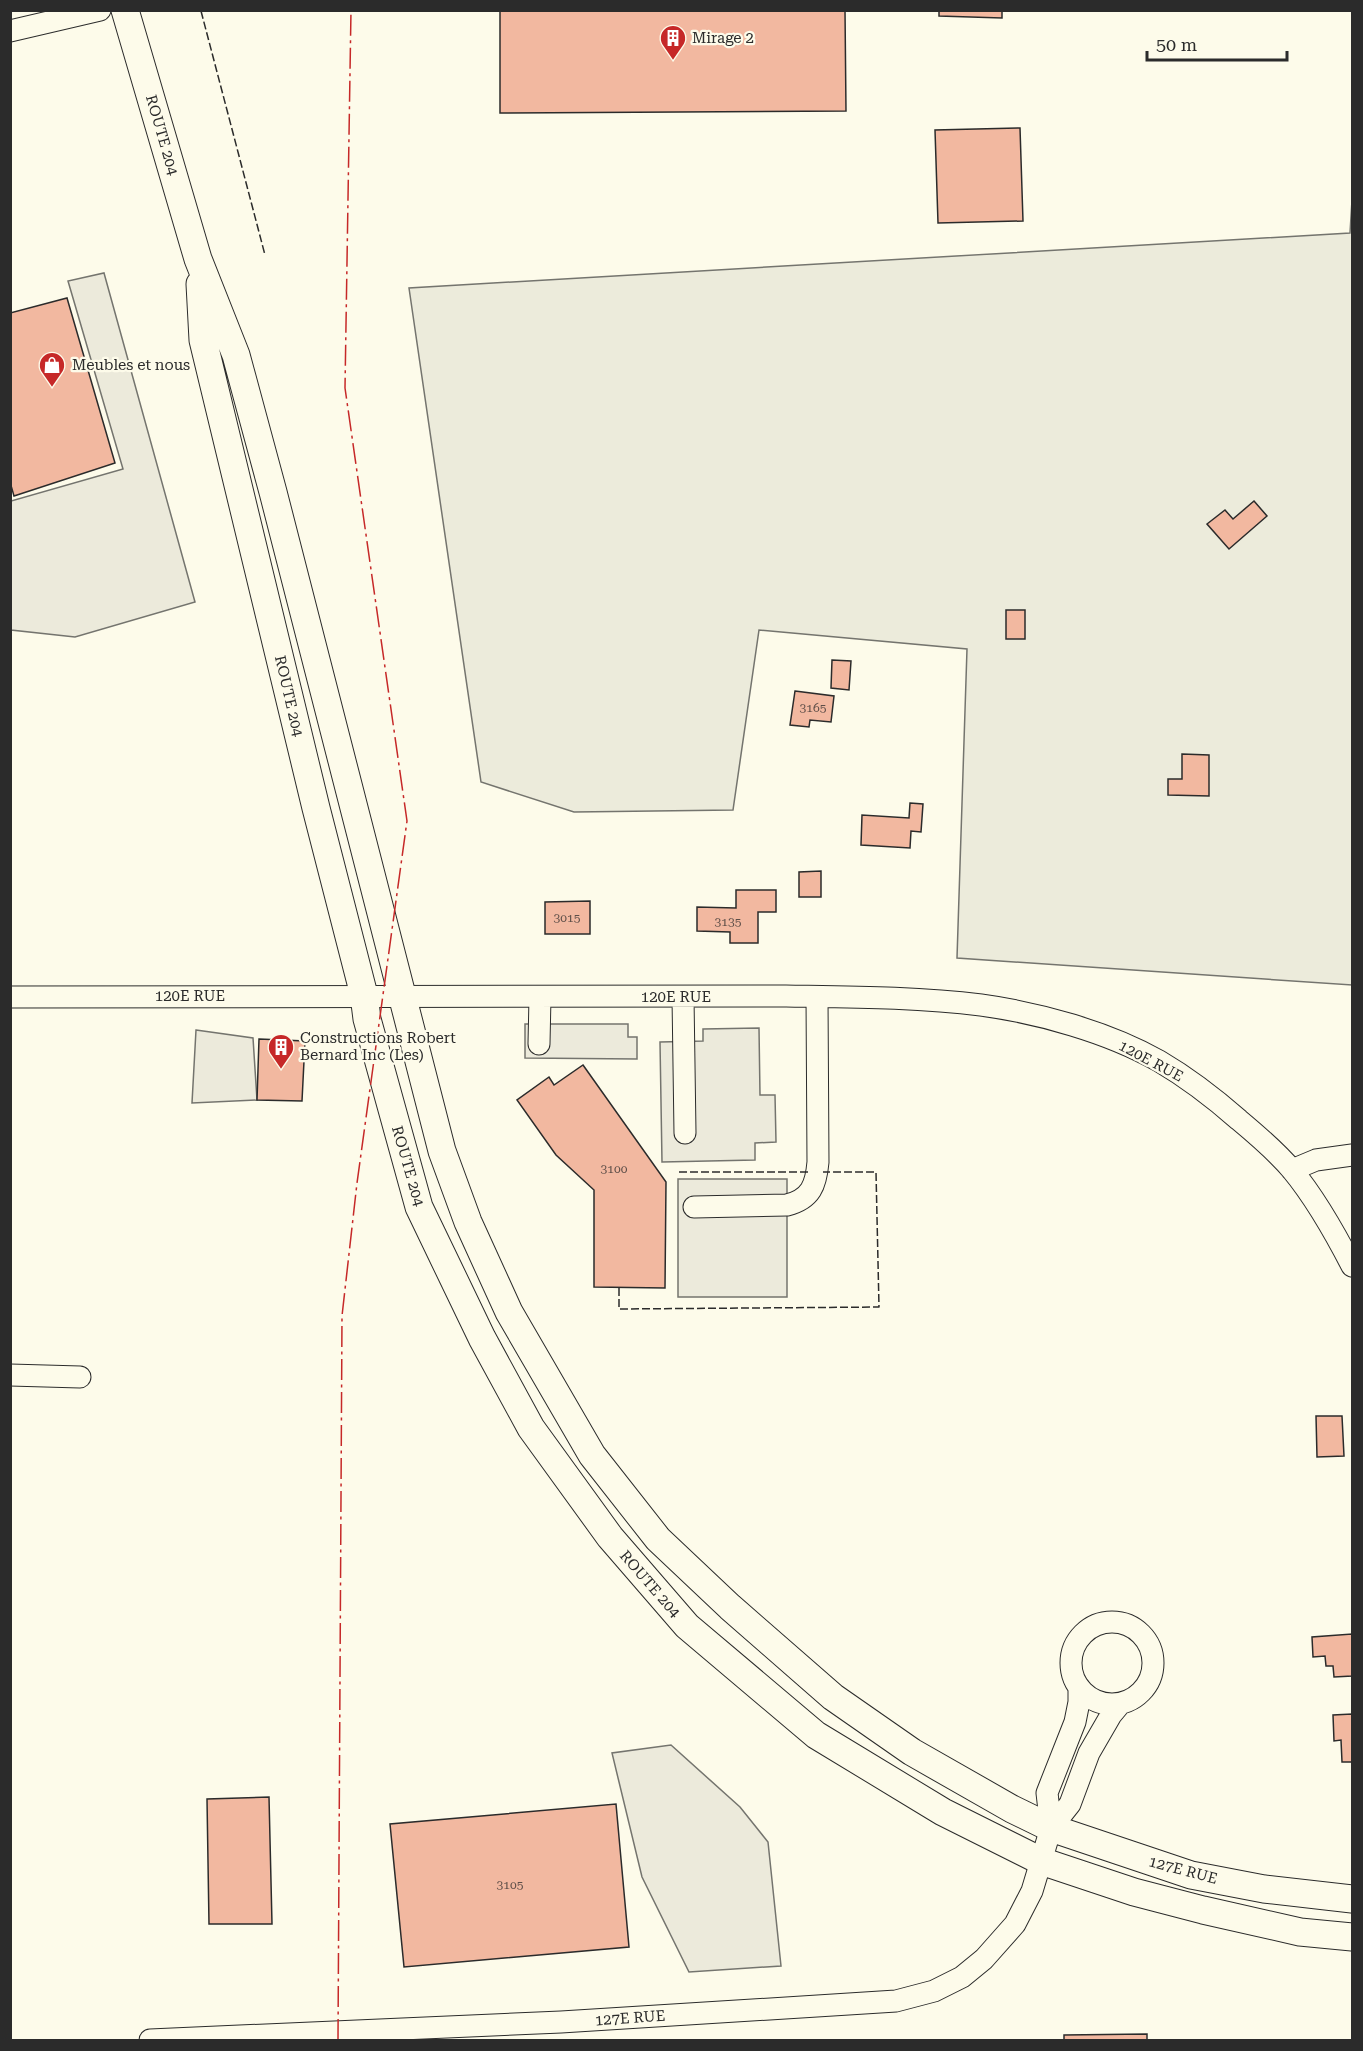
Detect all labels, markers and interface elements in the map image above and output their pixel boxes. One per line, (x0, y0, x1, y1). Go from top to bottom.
building icon: Mirage 2 (658, 23, 688, 61)
scale bar (1147, 24, 1286, 62)
place label: Mirage 2 (692, 29, 754, 47)
text: 50 m (1156, 34, 1197, 55)
street label: ROUTE 204 (142, 93, 182, 178)
shop icon: Meubles et nous (37, 350, 67, 388)
place label: Meubles et nous (72, 356, 190, 374)
street label: ROUTE 204 (271, 654, 307, 739)
house number: 3165 (800, 701, 827, 715)
house number: 3015 (554, 911, 581, 925)
house number: 3135 (715, 915, 742, 929)
street label: 120E RUE (155, 987, 225, 1005)
street label: 120E RUE (641, 988, 711, 1006)
place label: Constructions Robert Bernard Inc (Les) (300, 1029, 456, 1064)
building icon: Constructions Robert Bernard Inc (Les) (266, 1032, 296, 1070)
street label: 120E RUE (1116, 1037, 1186, 1085)
street label: ROUTE 204 (388, 1124, 428, 1209)
house number: 3100 (601, 1162, 628, 1176)
street label: ROUTE 204 (616, 1547, 684, 1622)
street label: 127E RUE (1147, 1852, 1219, 1888)
house number: 3105 (497, 1878, 524, 1892)
street label: 127E RUE (594, 2007, 666, 2029)

